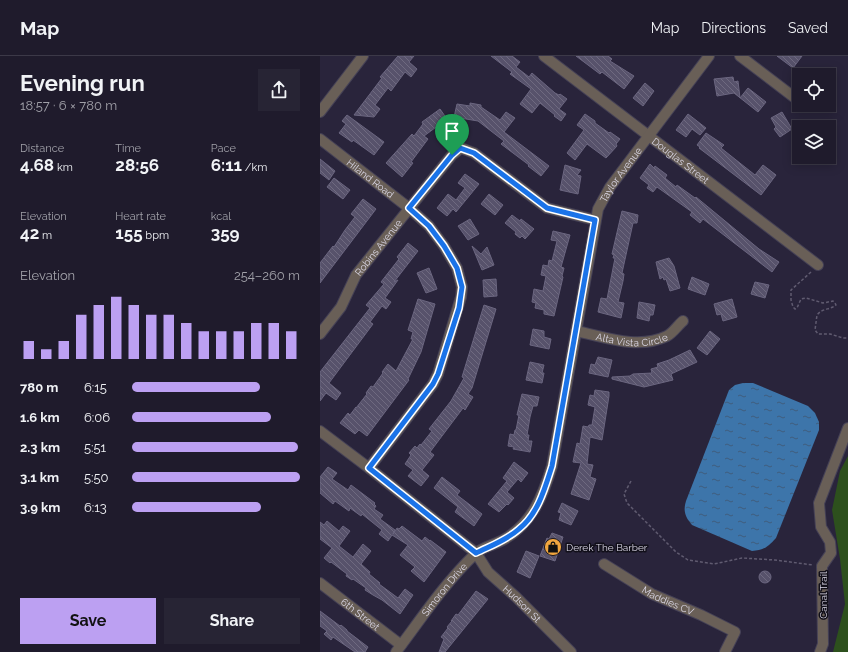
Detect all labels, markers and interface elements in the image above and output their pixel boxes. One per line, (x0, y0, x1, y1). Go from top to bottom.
text: Map (20, 17, 59, 39)
text: Map (651, 20, 679, 36)
text: Directions (701, 20, 766, 36)
text: Saved (788, 20, 828, 36)
map controls (792, 68, 836, 164)
button: locate (792, 68, 836, 112)
button: share (258, 69, 300, 111)
text: Evening run (20, 70, 145, 96)
text: 18:57 · 6 × 780 m (20, 98, 117, 113)
pin (435, 114, 469, 155)
icon: arrive (441, 120, 463, 142)
button: layers (792, 120, 836, 164)
street label: Douglas Street (650, 135, 712, 186)
text: Distance (20, 142, 64, 155)
text: Time (115, 142, 141, 155)
text: Pace (211, 142, 236, 155)
street label: Taylor Avenue (597, 145, 644, 204)
text: 4.68 (20, 155, 54, 175)
text: 28:56 (115, 155, 159, 175)
text: 6:11 (211, 155, 242, 175)
street label: Hiland Road (345, 157, 396, 200)
text: km (54, 161, 73, 174)
text: /km (242, 161, 267, 174)
text: Elevation (20, 210, 67, 223)
text: Heart rate (115, 210, 166, 223)
text: kcal (211, 210, 231, 223)
street label: Robins Avenue (352, 217, 404, 278)
text: 42 (20, 223, 39, 243)
text: 155 (115, 223, 143, 243)
text: 359 (211, 223, 240, 243)
text: m (39, 229, 52, 242)
text: bpm (143, 229, 169, 242)
text: Elevation (20, 268, 75, 283)
text: 254–260 m (234, 268, 300, 283)
street label: Alta Vista Circle (595, 330, 669, 348)
text: 780 m (20, 380, 58, 395)
text: 6:15 (84, 380, 107, 395)
text: 1.6 km (20, 410, 60, 425)
text: 6:06 (84, 410, 110, 425)
text: 2.3 km (20, 440, 60, 455)
text: 5:51 (84, 440, 106, 455)
text: 3.1 km (20, 470, 59, 485)
text: 5:50 (84, 470, 109, 485)
text: 3.9 km (20, 500, 60, 515)
text: 6:13 (84, 500, 107, 515)
shop icon: Derek The Barber (543, 537, 563, 557)
place label: Derek The Barber (566, 542, 648, 553)
street label: Simoron Drive (419, 560, 469, 618)
street label: Canal Trail (818, 571, 829, 619)
street label: Hudson St (501, 583, 544, 625)
street label: Maddies CV (640, 584, 696, 617)
street label: 6th Street (339, 596, 382, 633)
button: Save (20, 598, 156, 644)
button: Share (164, 598, 300, 644)

